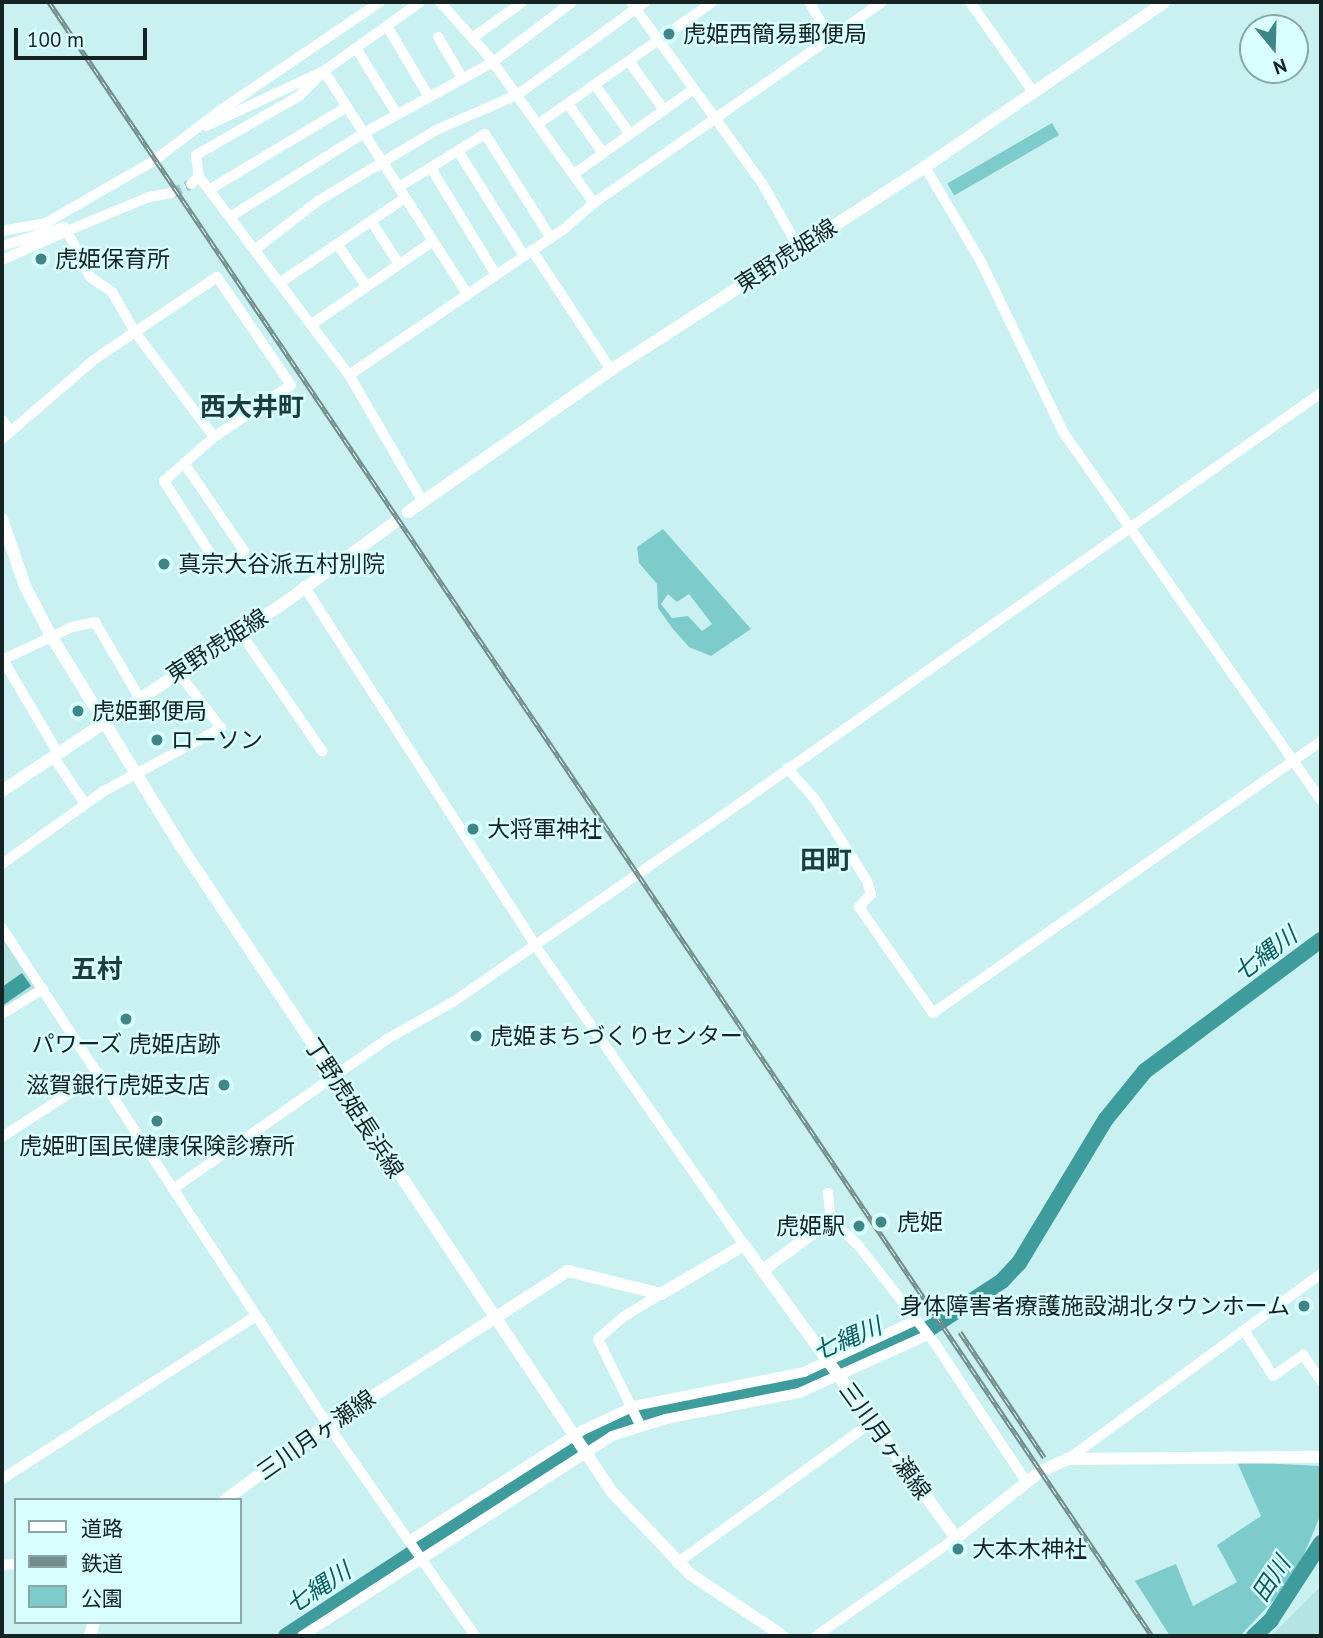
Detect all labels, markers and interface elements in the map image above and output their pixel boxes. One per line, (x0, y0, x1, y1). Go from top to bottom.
scale bar (18, 14, 150, 58)
north arrow (1239, 14, 1309, 84)
place label: 虎姫西簡易郵便局 (683, 20, 867, 48)
text: 100 m (27, 26, 84, 53)
marker: 虎姫西簡易郵便局 (661, 26, 677, 42)
text: N (1270, 54, 1290, 80)
street label: 東野虎姫線 (730, 213, 842, 299)
place label: 虎姫保育所 (55, 245, 170, 273)
marker: 虎姫保育所 (33, 251, 49, 267)
district label: 西大井町 (200, 391, 304, 423)
place label: 真宗大谷派五村別院 (178, 550, 385, 578)
marker: 真宗大谷派五村別院 (156, 556, 172, 572)
street label: 東野虎姫線 (161, 603, 273, 689)
place label: 虎姫郵便局 (92, 697, 207, 725)
marker: 虎姫郵便局 (70, 703, 86, 719)
place label: ローソン (171, 726, 263, 754)
marker: ローソン (149, 732, 165, 748)
place label: 大将軍神社 (487, 815, 602, 843)
marker: 大将軍神社 (465, 821, 481, 837)
district label: 田町 (800, 844, 852, 876)
water label: 七縄川 (1228, 921, 1302, 987)
district label: 五村 (71, 953, 123, 985)
marker: パワーズ 虎姫店跡 (118, 1011, 134, 1027)
place label: 虎姫まちづくりセンター (490, 1022, 743, 1050)
marker: 虎姫まちづくりセンター (468, 1028, 484, 1044)
place label: パワーズ 虎姫店跡 (31, 1030, 221, 1058)
street label: 丁野虎姫長浜線 (299, 1033, 409, 1183)
place label: 滋賀銀行虎姫支店 (26, 1071, 210, 1099)
marker: 滋賀銀行虎姫支店 (216, 1077, 232, 1093)
marker: 虎姫町国民健康保険診療所 (149, 1113, 165, 1129)
place label: 虎姫町国民健康保険診療所 (19, 1132, 295, 1160)
place label: 虎姫 (897, 1208, 943, 1236)
place label: 虎姫駅 (776, 1212, 845, 1240)
marker: 虎姫 (871, 1212, 891, 1232)
marker: 虎姫駅 (851, 1218, 867, 1234)
place label: 身体障害者療護施設湖北タウンホーム (899, 1292, 1290, 1320)
marker: 身体障害者療護施設湖北タウンホーム (1296, 1298, 1312, 1314)
water label: 七縄川 (808, 1312, 886, 1366)
street label: 三川月ヶ瀬線 (833, 1377, 937, 1505)
street label: 三川月ヶ瀬線 (252, 1384, 380, 1486)
legend (14, 1498, 242, 1624)
text: 道路 (81, 1515, 123, 1542)
place label: 大本木神社 (972, 1535, 1087, 1563)
marker: 大本木神社 (950, 1541, 966, 1557)
text: 鉄道 (81, 1550, 123, 1577)
water label: 田川 (1246, 1551, 1296, 1607)
water label: 七縄川 (280, 1556, 356, 1620)
text: 公園 (81, 1585, 123, 1612)

